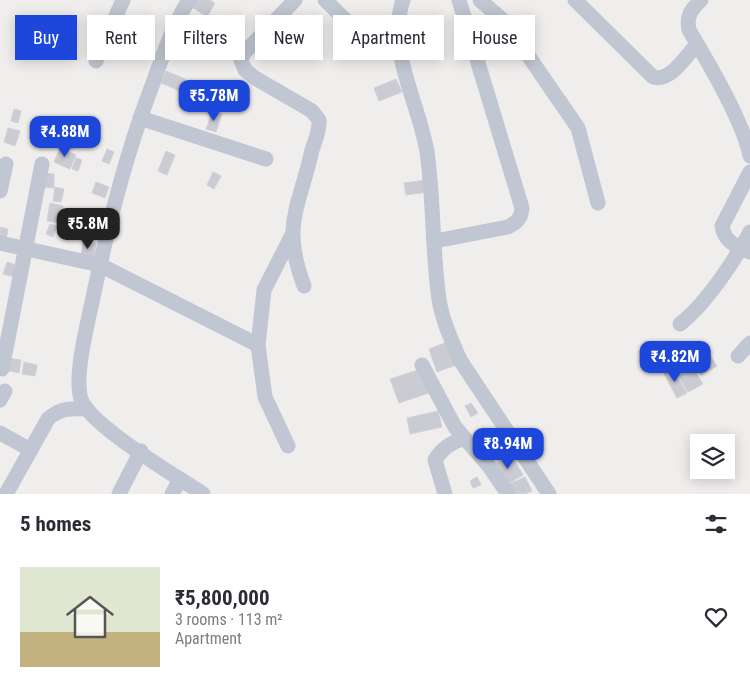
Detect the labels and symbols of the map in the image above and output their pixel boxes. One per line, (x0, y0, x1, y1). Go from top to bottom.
pin: ₹5.78M (173, 80, 255, 122)
pin: ₹4.88M (24, 116, 106, 158)
pin: ₹5.8M (53, 208, 123, 250)
pin: ₹4.82M (634, 340, 716, 383)
pin: ₹8.94M (467, 428, 549, 470)

